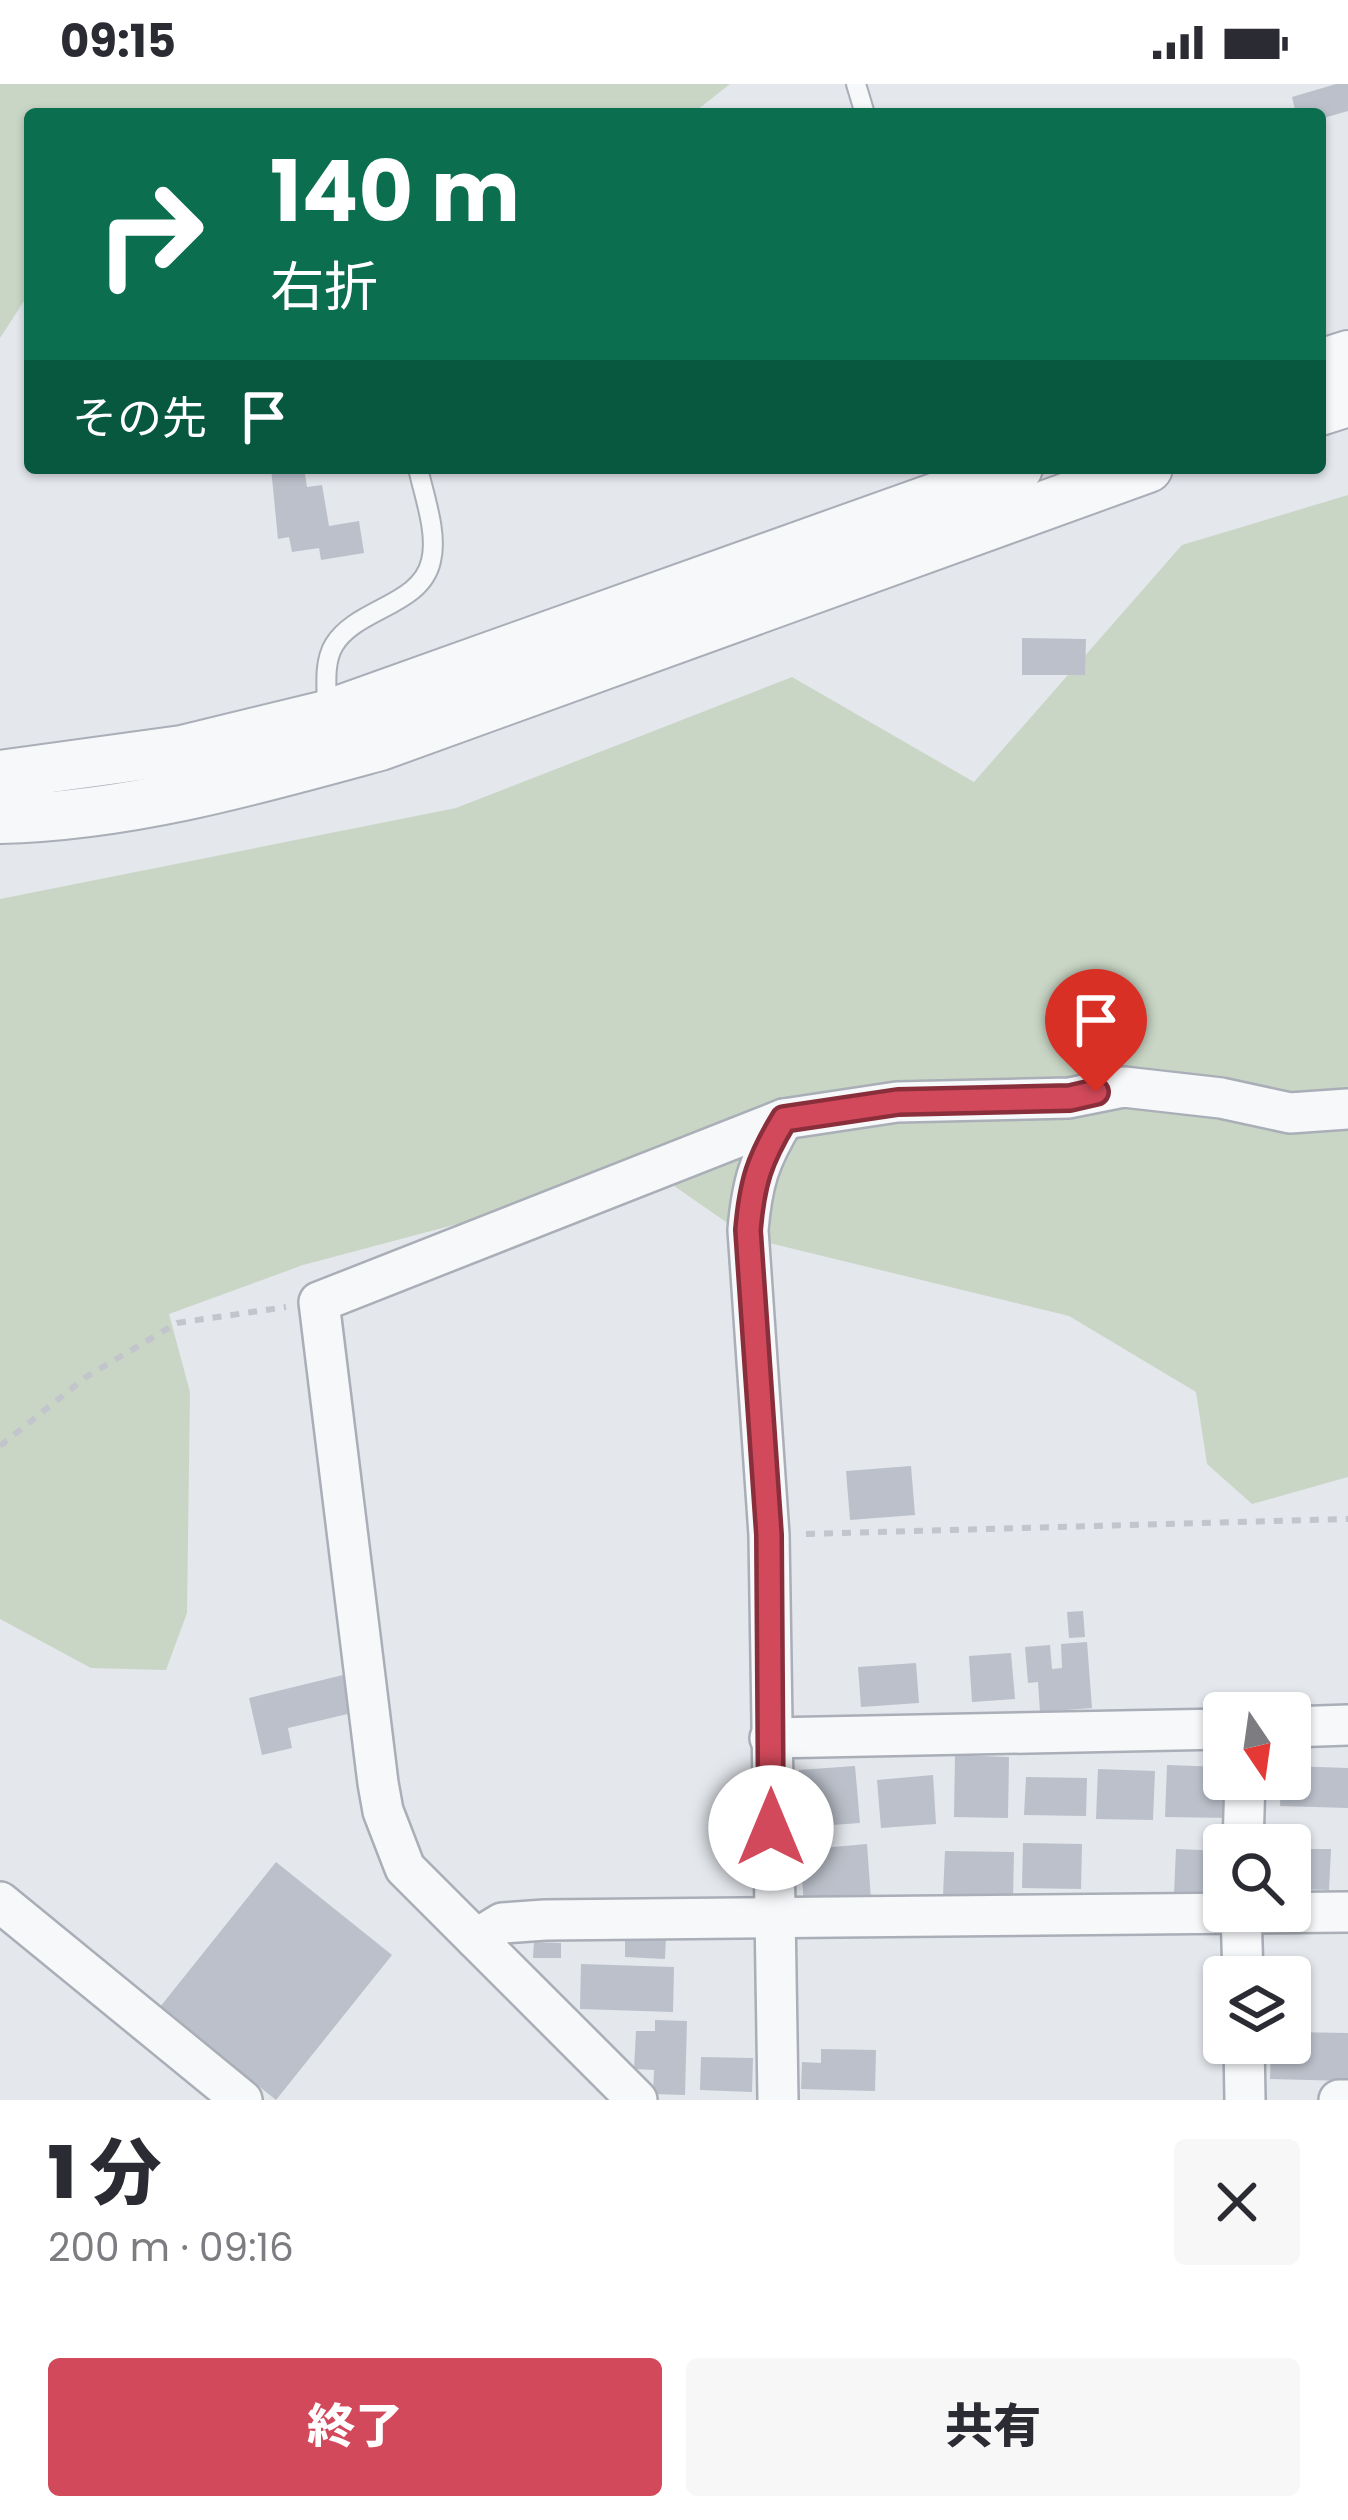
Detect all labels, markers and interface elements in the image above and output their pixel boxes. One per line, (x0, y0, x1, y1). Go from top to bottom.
text: 09:15 (60, 10, 176, 73)
text: 140 m (270, 133, 520, 250)
icon: right (72, 156, 228, 312)
text: 右折 (270, 249, 378, 325)
icon: arrive (231, 384, 297, 450)
text: その先 (72, 387, 207, 450)
pin (1045, 969, 1147, 1092)
icon: arrive (1063, 987, 1129, 1053)
north arrow (1203, 1692, 1311, 1800)
map controls (1203, 1692, 1311, 2064)
position arrow (708, 1765, 834, 1891)
button: search (1203, 1824, 1311, 1932)
button: layers (1203, 1956, 1311, 2064)
text: 1 分 (48, 2122, 162, 2223)
button: close (1174, 2139, 1300, 2265)
text: 200 m · 09:16 (48, 2220, 294, 2275)
button: 終了 (48, 2358, 662, 2496)
button: 共有 (686, 2358, 1300, 2496)

